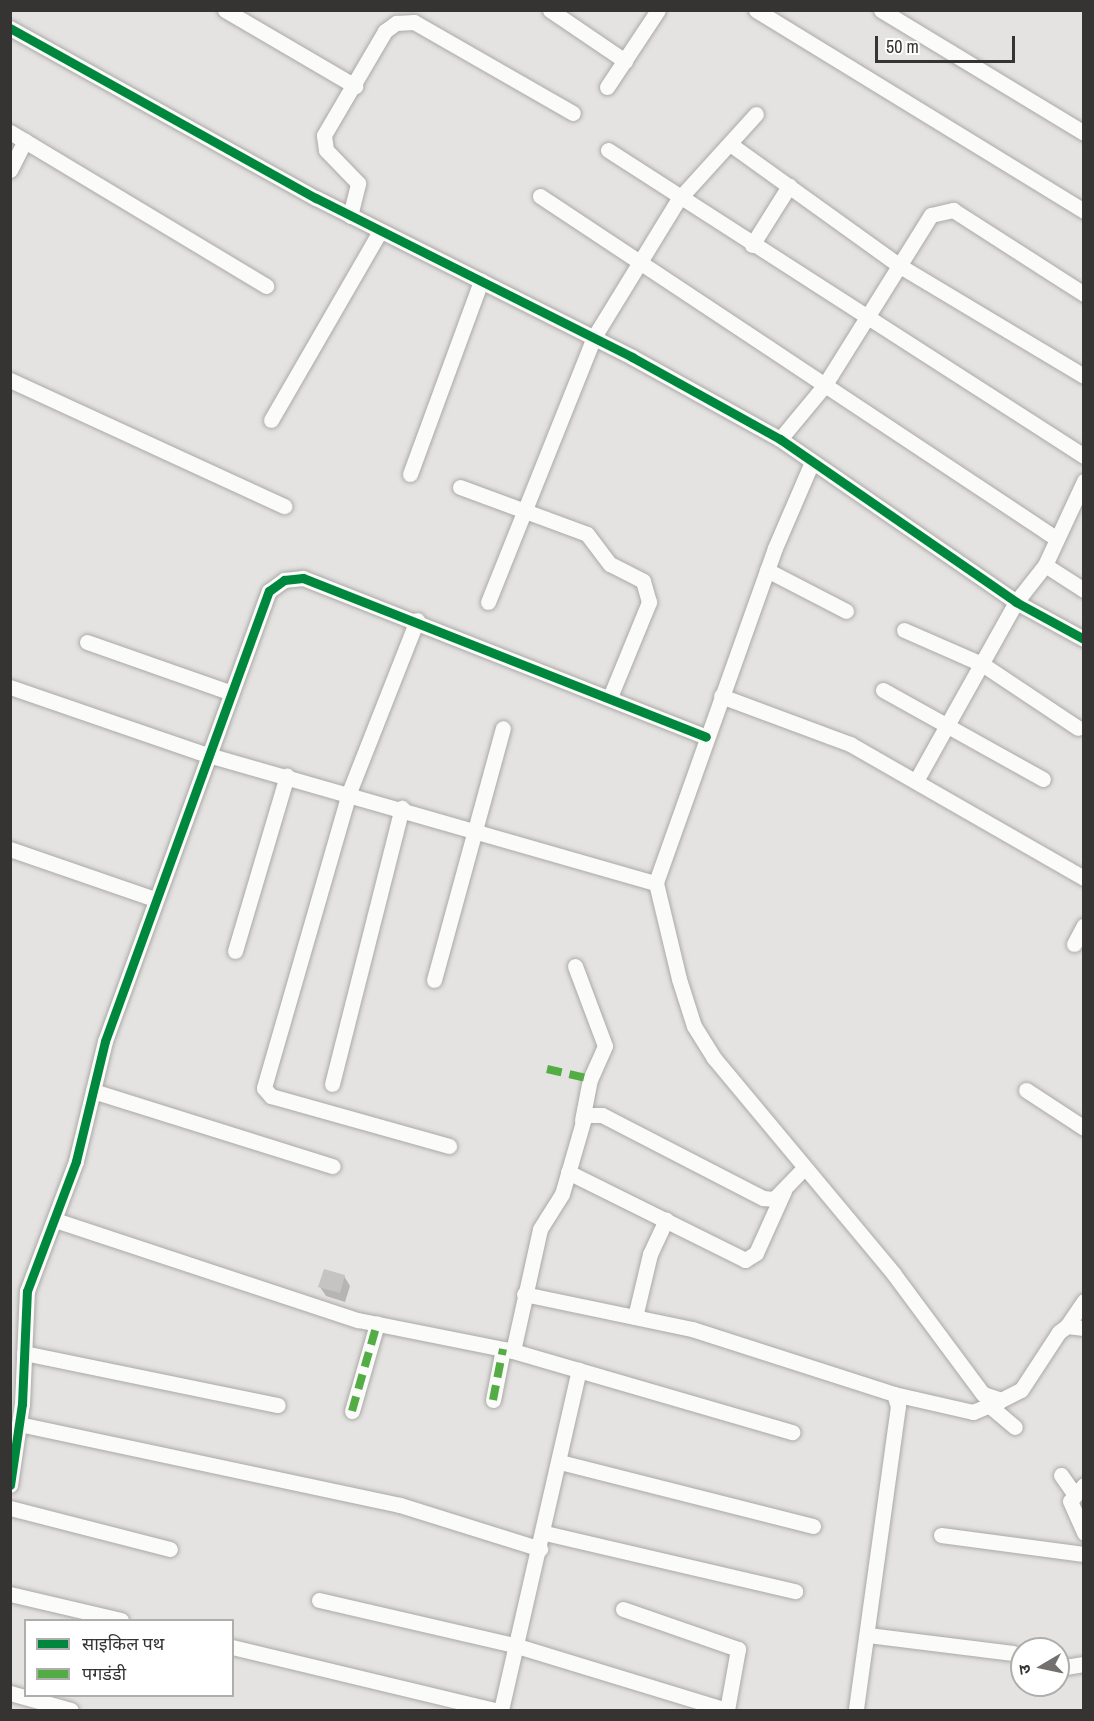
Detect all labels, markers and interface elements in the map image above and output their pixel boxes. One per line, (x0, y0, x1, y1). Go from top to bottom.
scale bar (878, 24, 1018, 62)
text: 50 m (886, 34, 919, 59)
legend (24, 1619, 234, 1697)
text: साइकिल पथ (82, 1631, 164, 1656)
north arrow (1010, 1637, 1070, 1697)
text: पगडंडी (82, 1661, 126, 1686)
text: उ (1013, 1663, 1036, 1676)

